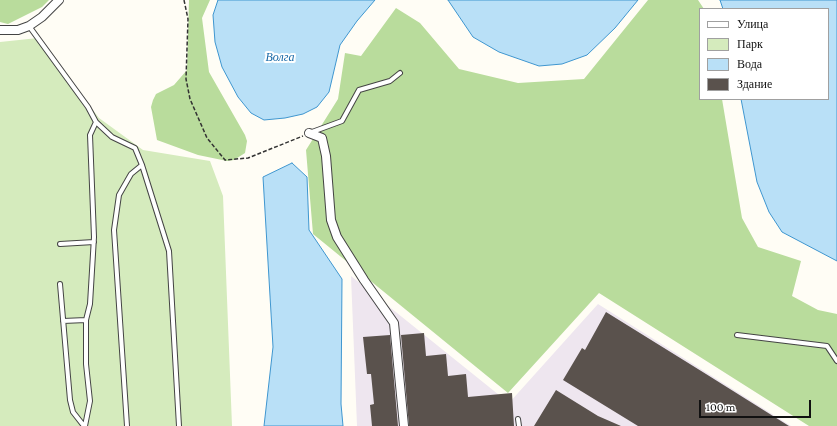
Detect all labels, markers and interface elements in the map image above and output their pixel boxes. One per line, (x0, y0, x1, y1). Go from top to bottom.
legend (699, 8, 829, 100)
text: Улица (737, 17, 768, 31)
text: Парк (737, 37, 763, 51)
water label: Волга (266, 50, 294, 64)
text: Вода (737, 57, 762, 71)
text: Здание (737, 77, 772, 91)
scale bar (701, 392, 813, 418)
text: 100 m (706, 400, 735, 414)

